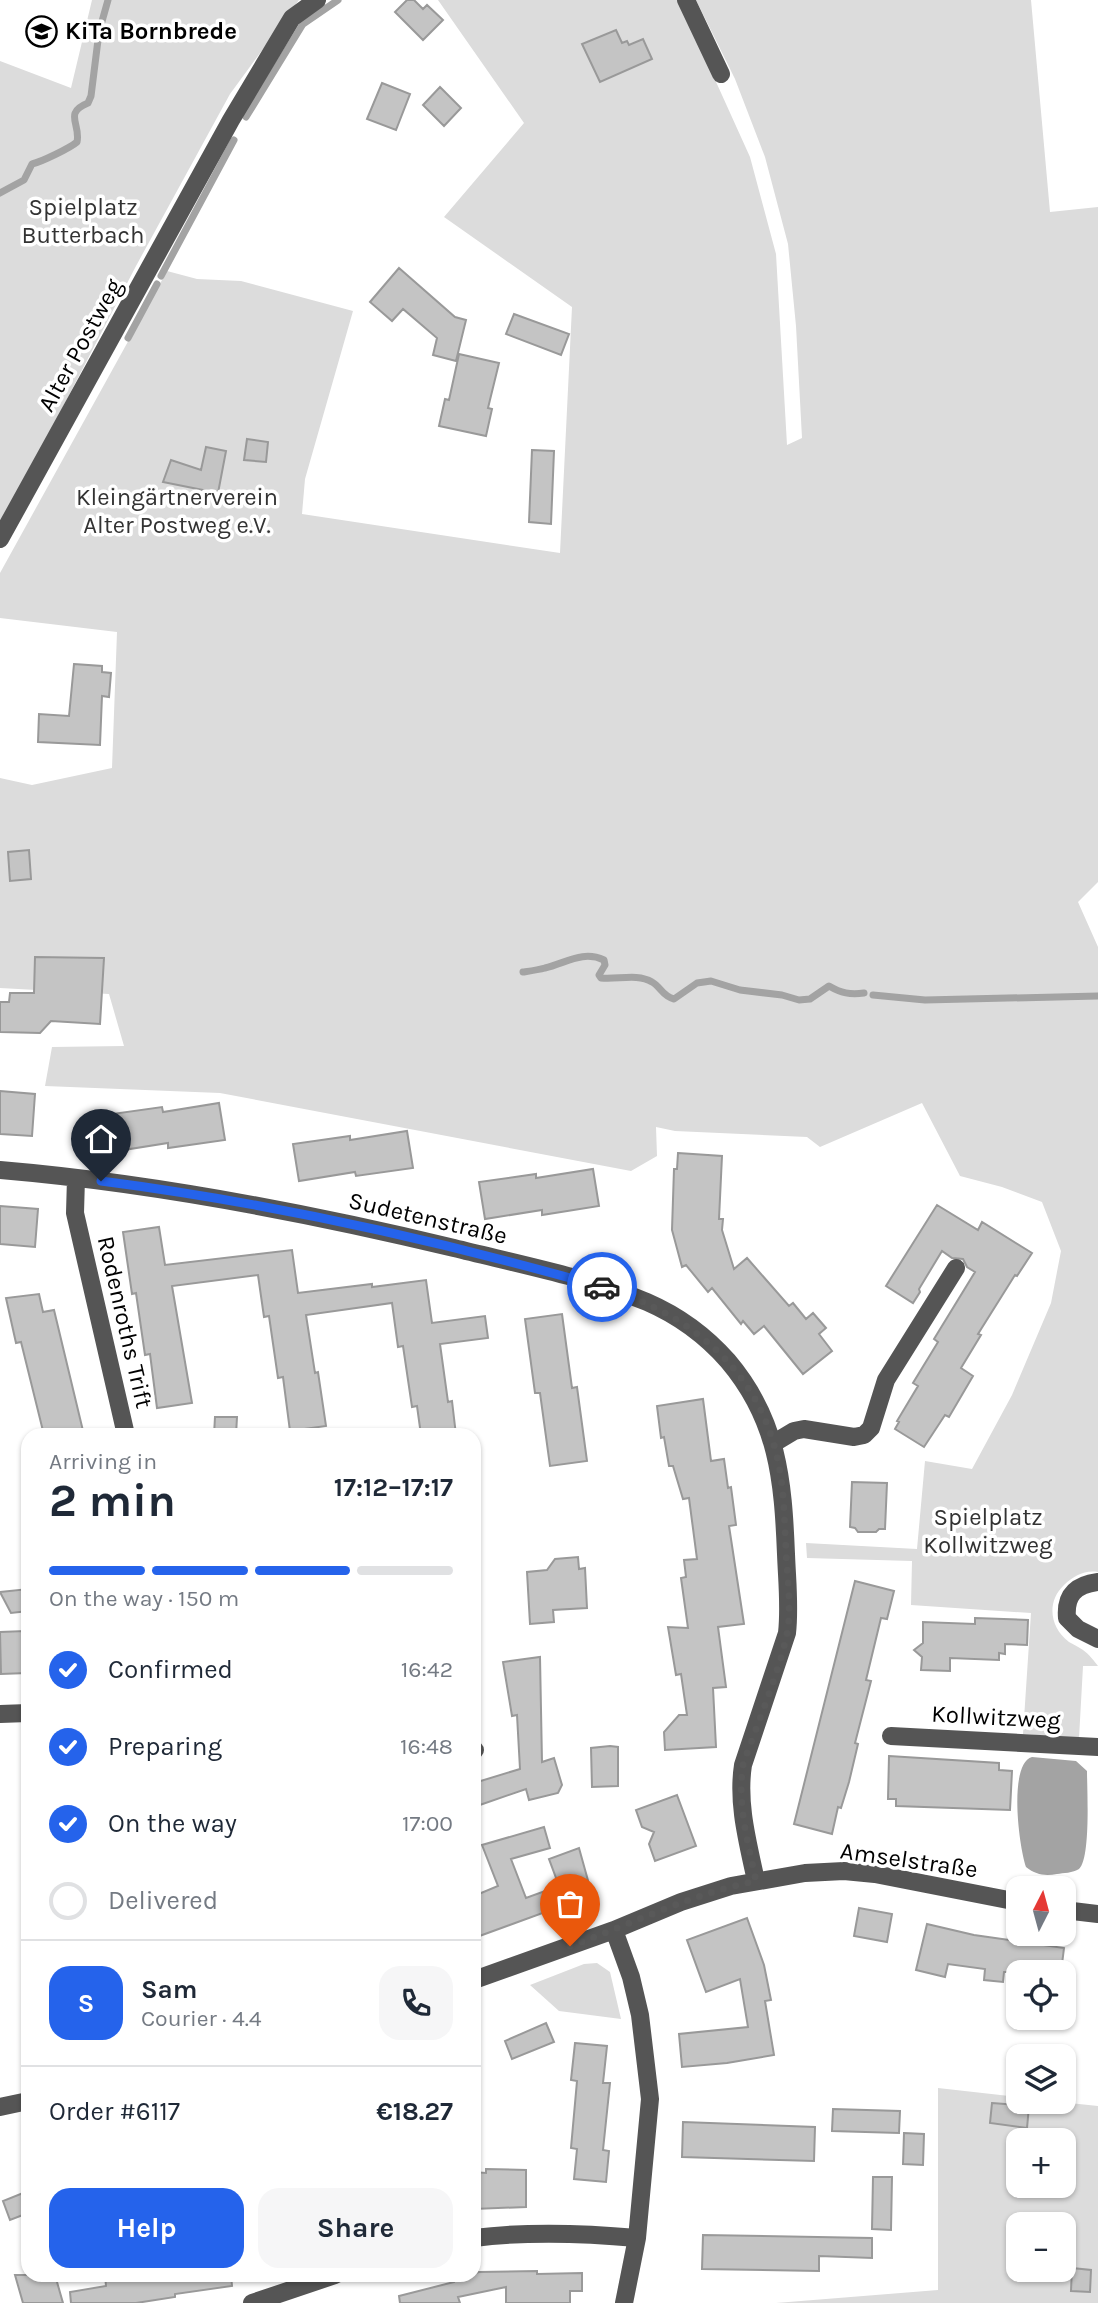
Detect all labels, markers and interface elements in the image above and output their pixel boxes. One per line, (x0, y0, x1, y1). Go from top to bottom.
school or university icon: KiTa Bornbrede (25, 14, 59, 48)
place label: KiTa Bornbrede (65, 17, 237, 45)
park label: Spielplatz Butterbach (22, 193, 144, 249)
street label: Alter Postweg (32, 273, 128, 416)
park label: Kleingärtnerverein Alter Postweg e.V. (76, 483, 278, 539)
pin (71, 1109, 131, 1181)
icon: home (82, 1120, 120, 1158)
street label: Sudetenstraße (346, 1186, 510, 1250)
street label: Rodenroths Trift (92, 1233, 158, 1411)
courier (567, 1252, 637, 1322)
icon: car (583, 1268, 621, 1306)
text: Arriving in (49, 1448, 157, 1475)
text: 17:12–17:17 (334, 1472, 453, 1503)
text: 2 min (49, 1474, 176, 1528)
park label: Spielplatz Kollwitzweg (923, 1503, 1053, 1559)
text: On the way · 150 m (49, 1585, 239, 1612)
icon: check (49, 1651, 87, 1689)
text: Confirmed (108, 1654, 233, 1685)
text: 16:42 (401, 1656, 453, 1683)
street label: Kollwitzweg (931, 1700, 1062, 1734)
icon: check (49, 1728, 87, 1766)
text: Preparing (108, 1731, 222, 1762)
text: 16:48 (400, 1733, 453, 1760)
icon: check (49, 1805, 87, 1843)
text: On the way (108, 1808, 237, 1839)
text: 17:00 (402, 1810, 453, 1837)
street label: Amselstraße (838, 1836, 980, 1884)
pin (540, 1874, 600, 1946)
north arrow (1006, 1876, 1076, 1946)
map controls (1006, 1876, 1076, 2282)
text: Delivered (108, 1885, 218, 1916)
icon: bag (551, 1885, 589, 1923)
button: locate (1006, 1960, 1076, 2030)
button: phone (379, 1966, 453, 2040)
text: Sam (141, 1974, 197, 2005)
text: S (78, 1988, 94, 2019)
text: Courier · 4.4 (141, 2005, 262, 2032)
button: layers (1006, 2044, 1076, 2114)
text: Order #6117 (49, 2096, 180, 2127)
text: €18.27 (376, 2096, 453, 2127)
button: + (1006, 2128, 1076, 2198)
button: Help (49, 2188, 244, 2268)
button: Share (258, 2188, 453, 2268)
button: − (1006, 2212, 1076, 2282)

